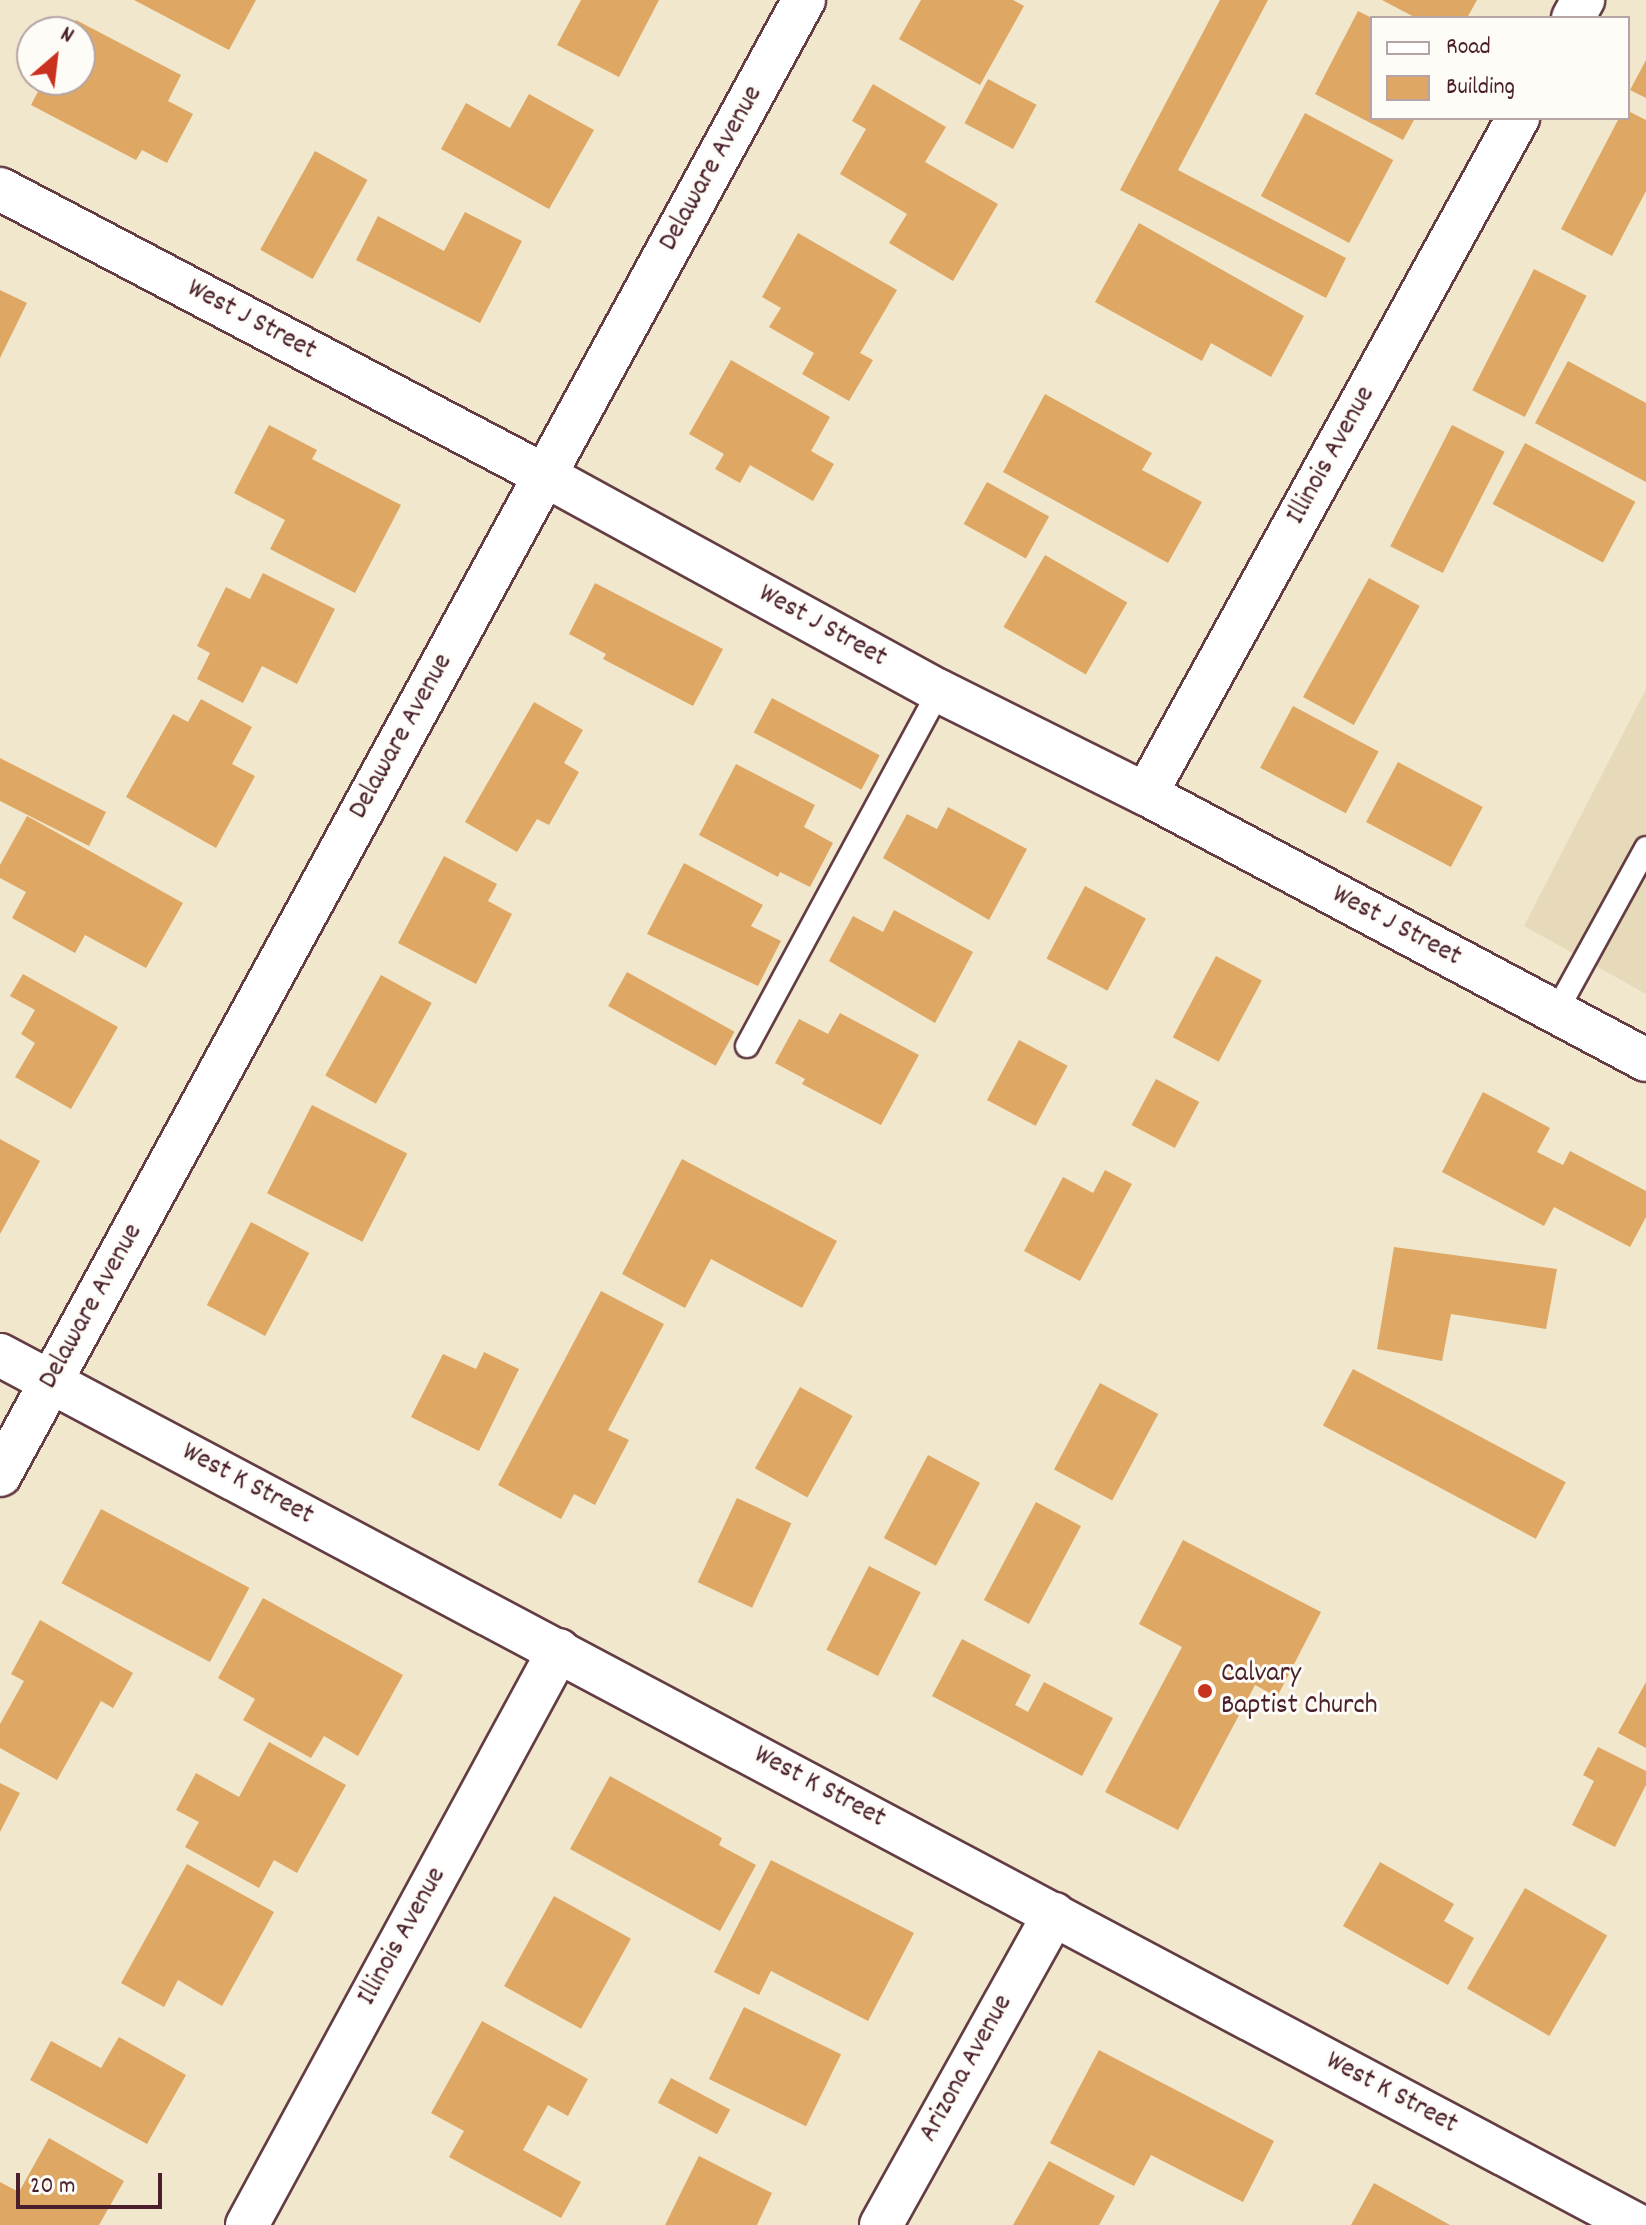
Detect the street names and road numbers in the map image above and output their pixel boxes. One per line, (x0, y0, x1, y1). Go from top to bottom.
street label: Delaware Avenue (653, 81, 771, 257)
street label: West J Street (181, 273, 321, 369)
street label: Illinois Avenue (1280, 381, 1384, 531)
street label: West J Street (752, 578, 892, 676)
street label: Delaware Avenue (343, 649, 461, 825)
street label: West J Street (1326, 879, 1466, 975)
street label: Delaware Avenue (33, 1219, 151, 1395)
street label: West K Street (175, 1436, 319, 1534)
street label: West K Street (747, 1739, 891, 1837)
street label: Illinois Avenue (351, 1862, 455, 2012)
street label: Arizona Avenue (913, 1990, 1021, 2148)
street label: West K Street (1319, 2045, 1463, 2143)

